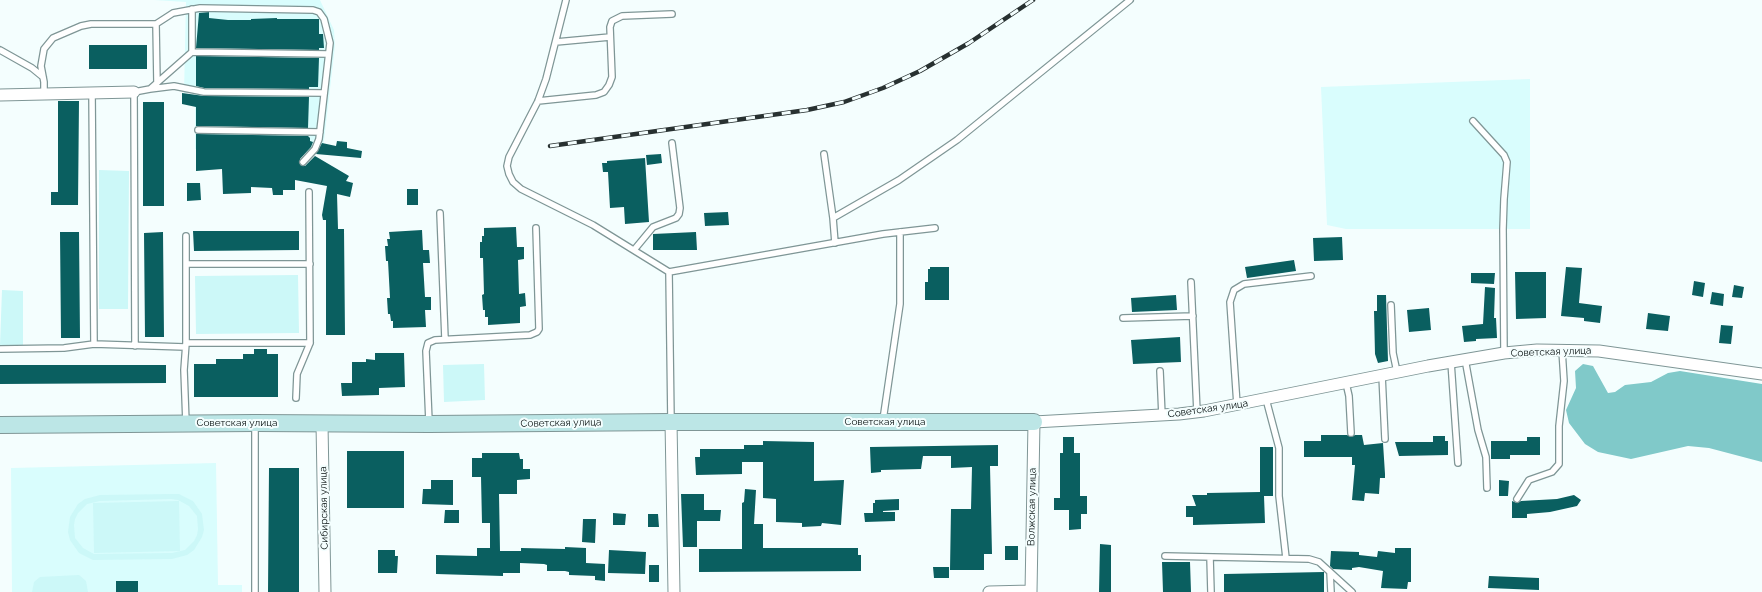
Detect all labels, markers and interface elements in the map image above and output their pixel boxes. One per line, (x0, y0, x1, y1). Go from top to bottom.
street label: Советская улица (1510, 345, 1592, 359)
street label: Советская улица (1167, 397, 1249, 421)
street label: Советская улица (520, 416, 602, 430)
street label: Советская улица (845, 416, 925, 428)
street label: Советская улица (197, 417, 277, 429)
street label: Сибирская улица (317, 466, 331, 550)
street label: Волжская улица (1025, 468, 1039, 546)

